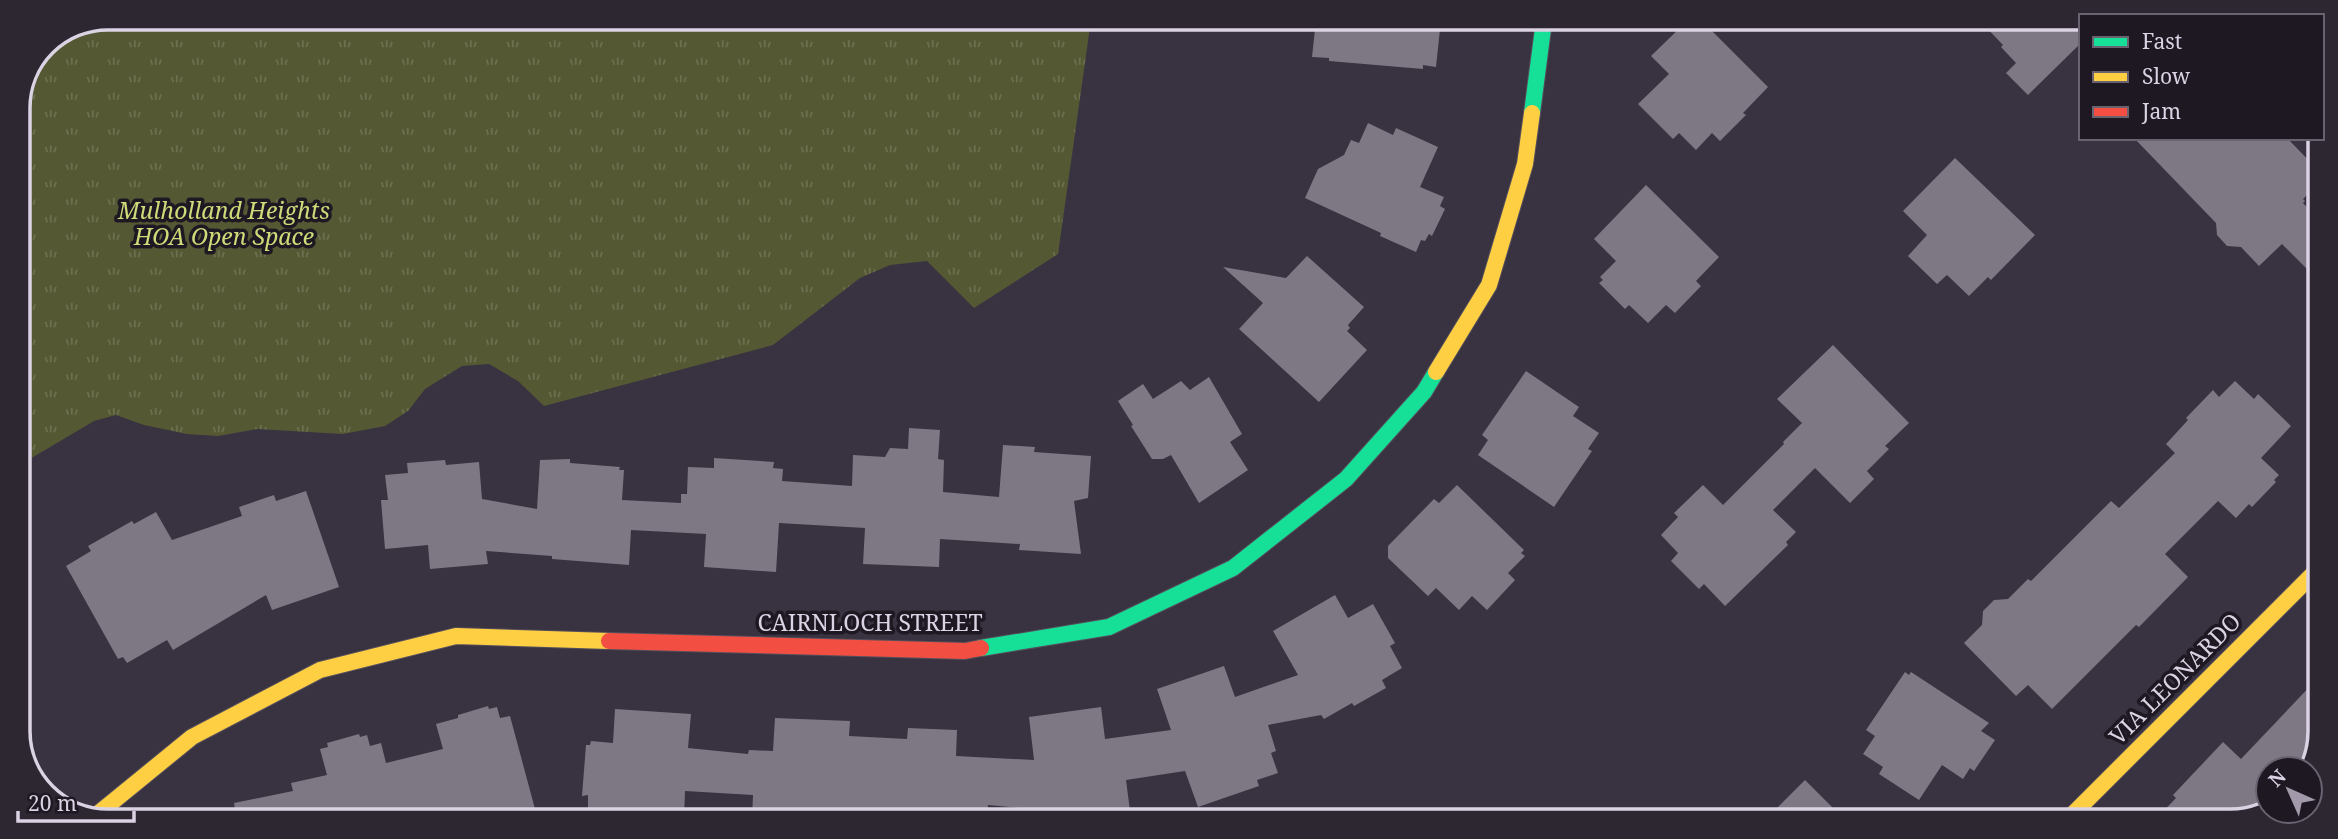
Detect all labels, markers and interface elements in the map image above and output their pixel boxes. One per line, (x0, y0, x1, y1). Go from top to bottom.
legend (2079, 14, 2324, 140)
text: Fast (2142, 27, 2182, 55)
text: Slow (2142, 62, 2191, 90)
text: Jam (2141, 97, 2181, 125)
park label: Mulholland Heights HOA Open Space (117, 194, 330, 252)
street label: VIA LEONARDO (2101, 605, 2247, 751)
street label: CAIRNLOCH STREET (757, 606, 983, 638)
north arrow (2254, 755, 2324, 825)
text: N (2262, 763, 2291, 792)
scale bar (18, 780, 133, 824)
text: 20 m (28, 789, 77, 817)

